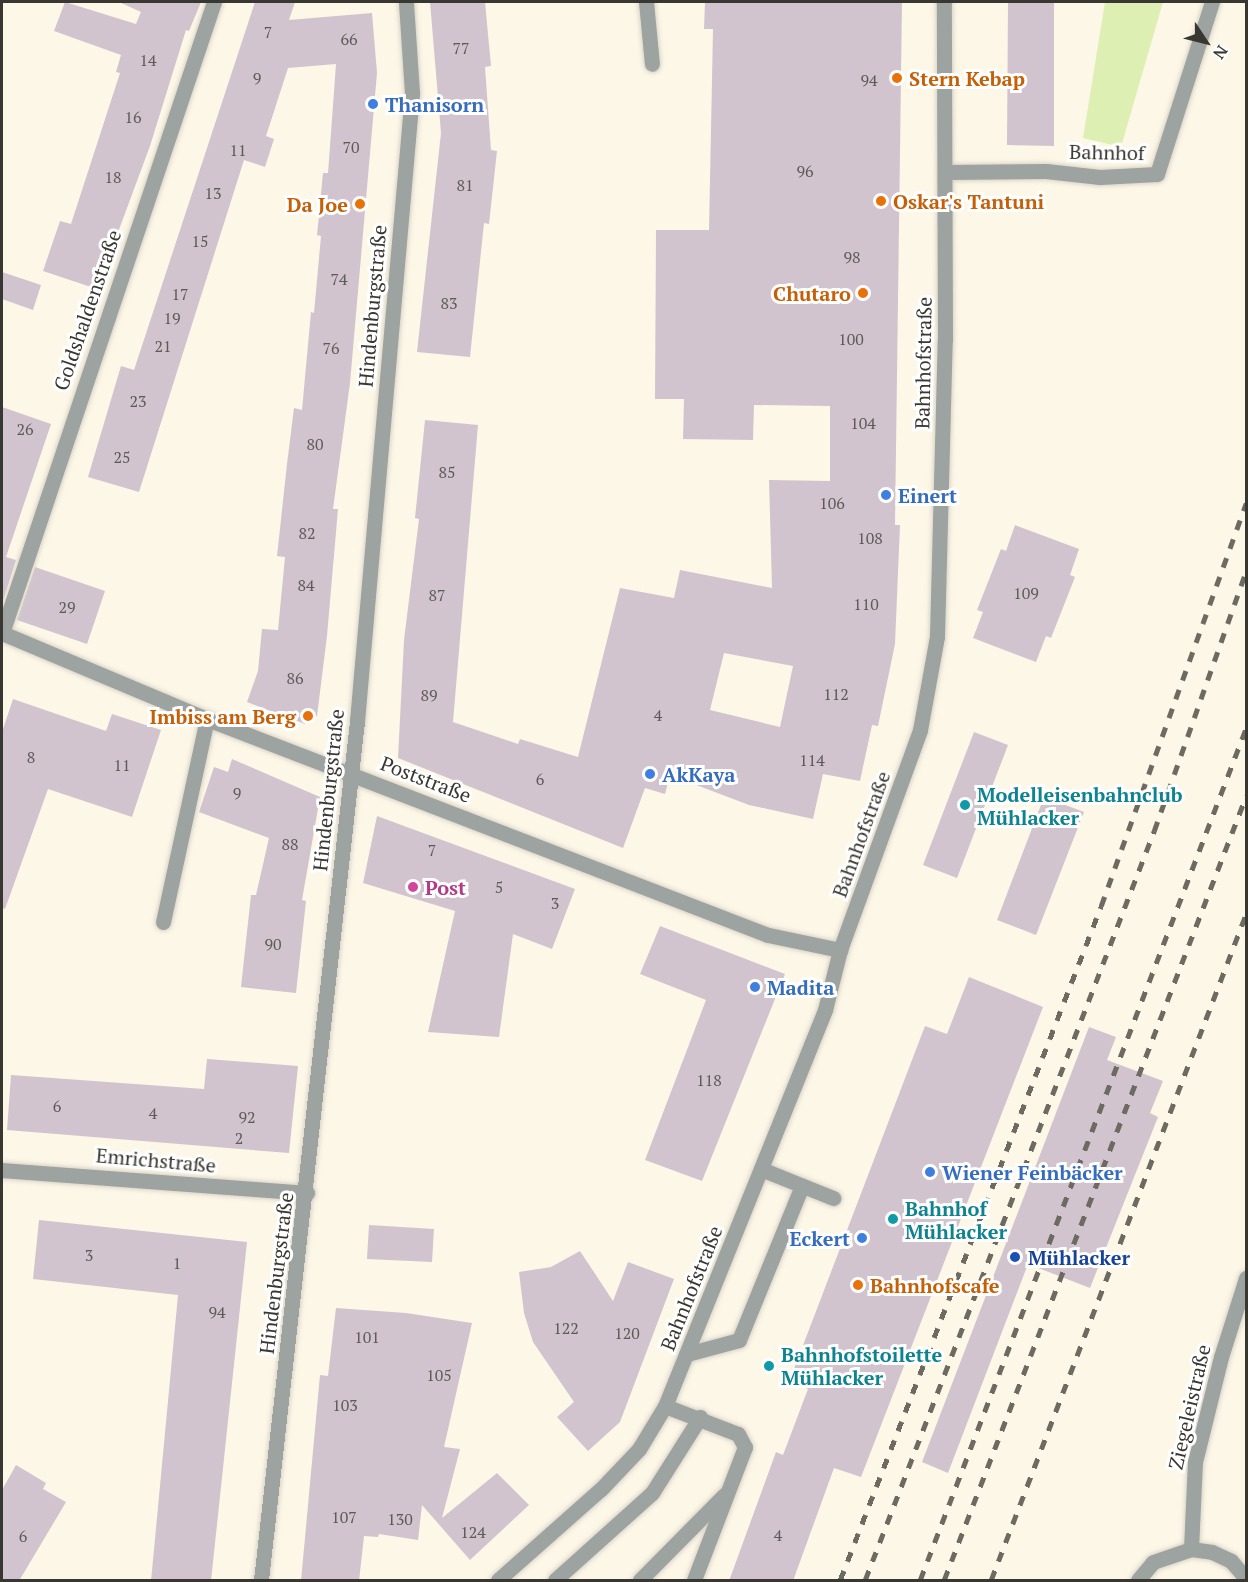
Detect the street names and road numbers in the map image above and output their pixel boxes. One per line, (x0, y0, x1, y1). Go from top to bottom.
street label: Bahnhof (1069, 139, 1145, 165)
street label: Hindenburgstraße (353, 224, 391, 388)
street label: Goldshaldenstraße (48, 227, 126, 393)
street label: Bahnhofstraße (910, 297, 936, 429)
street label: Hindenburgstraße (308, 708, 348, 872)
street label: Poststraße (377, 751, 475, 807)
street label: Bahnhofstraße (827, 768, 895, 900)
street label: Emrichstraße (95, 1143, 217, 1177)
street label: Hindenburgstraße (254, 1191, 298, 1355)
street label: Bahnhofstraße (655, 1222, 727, 1354)
street label: Ziegeleistraße (1163, 1342, 1215, 1472)

